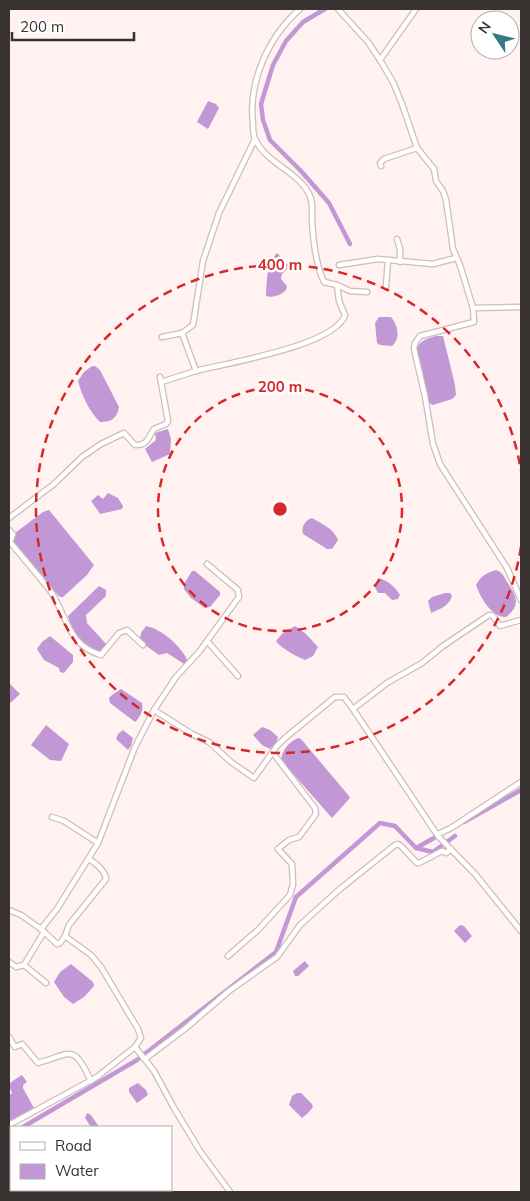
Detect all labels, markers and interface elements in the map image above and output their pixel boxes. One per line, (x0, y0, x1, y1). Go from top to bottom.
scale bar (12, 10, 135, 42)
north arrow (470, 10, 520, 60)
text: 200 m (20, 17, 64, 36)
text: N (474, 18, 495, 37)
text: 400 m (258, 255, 302, 274)
text: 200 m (258, 377, 302, 396)
centre of rings (271, 500, 289, 518)
legend (10, 1126, 172, 1191)
text: Road (55, 1136, 92, 1155)
text: Water (55, 1161, 99, 1180)

